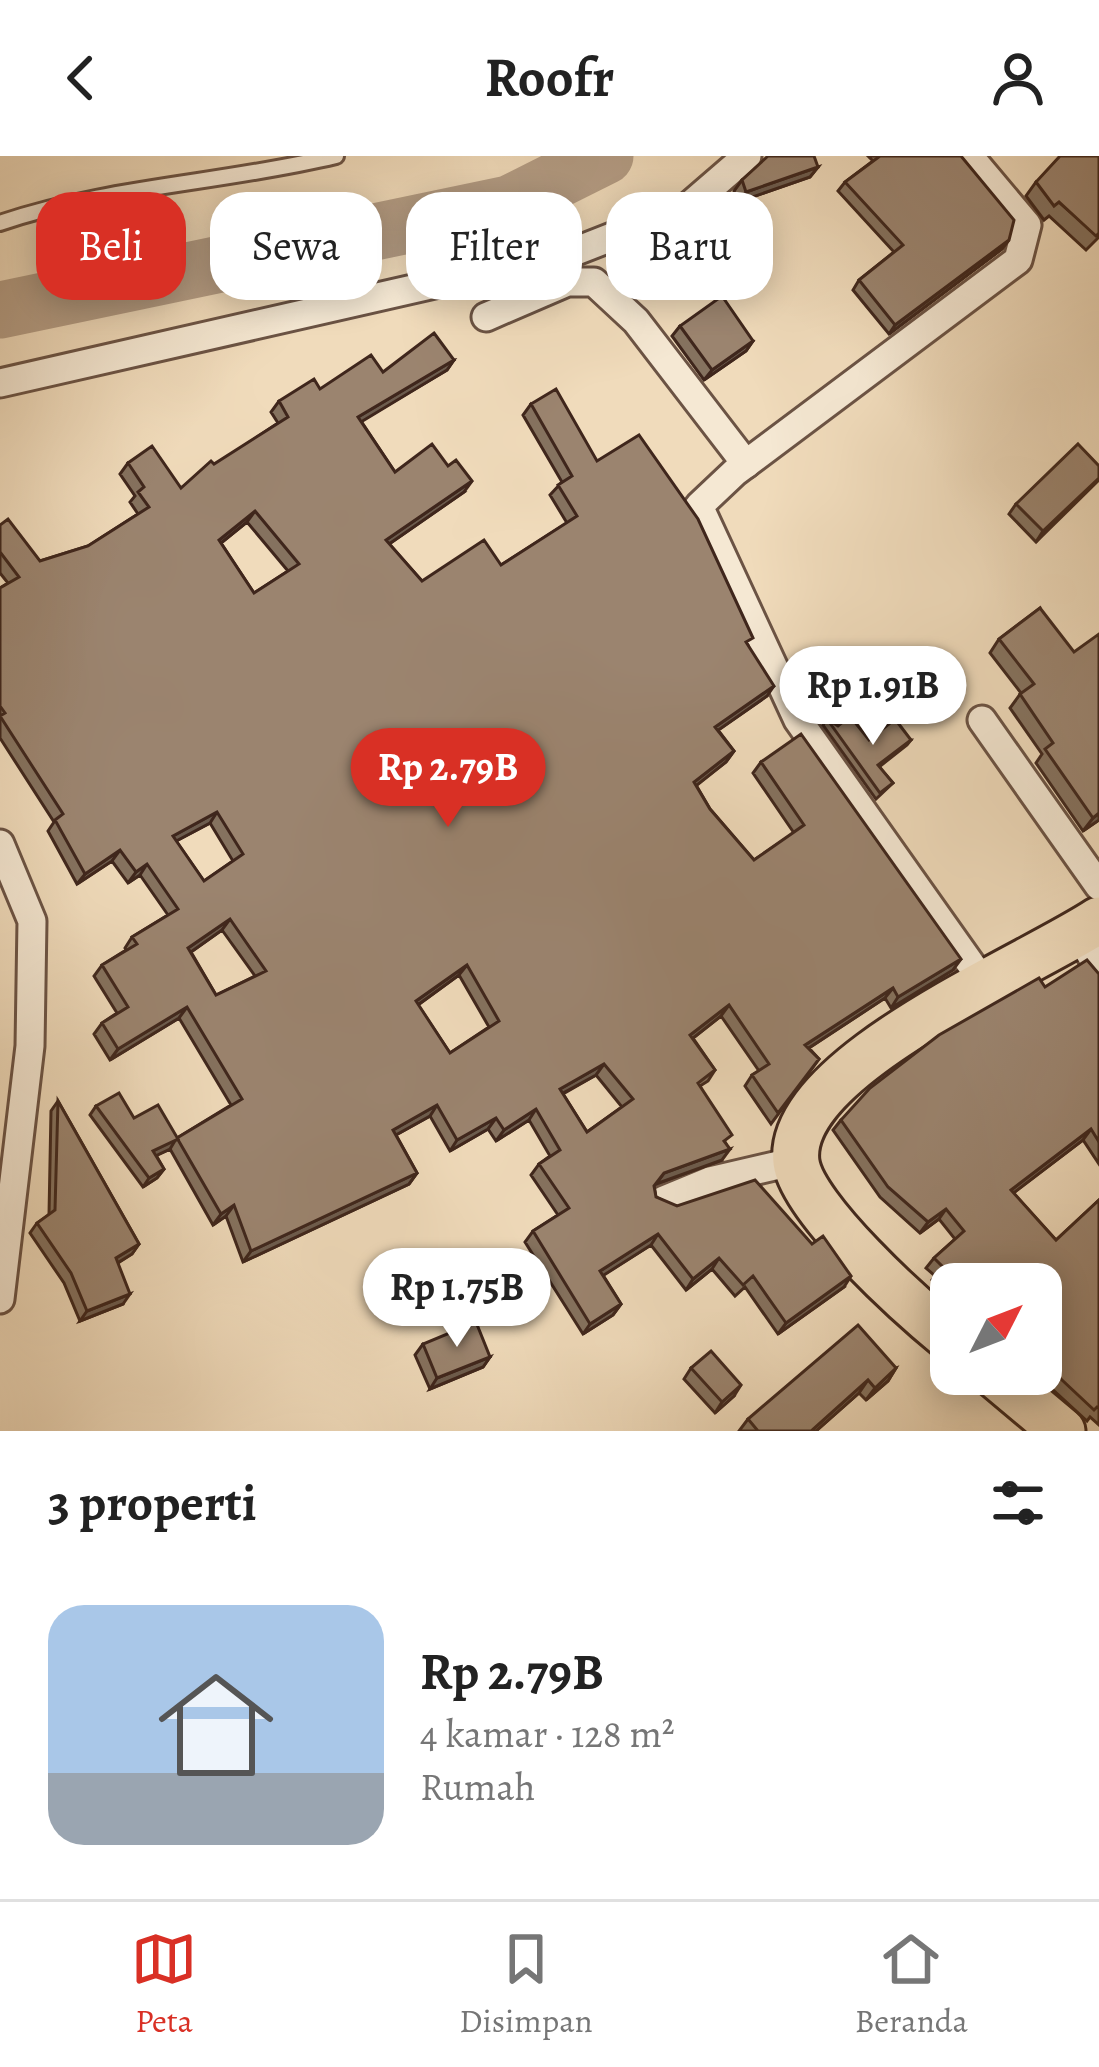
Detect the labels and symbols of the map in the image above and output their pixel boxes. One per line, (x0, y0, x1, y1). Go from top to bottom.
pin: Rp 1.91B (749, 646, 997, 748)
pin: Rp 2.79B (324, 728, 572, 830)
pin: Rp 1.75B (333, 1248, 581, 1350)
north arrow (930, 1263, 1062, 1395)

